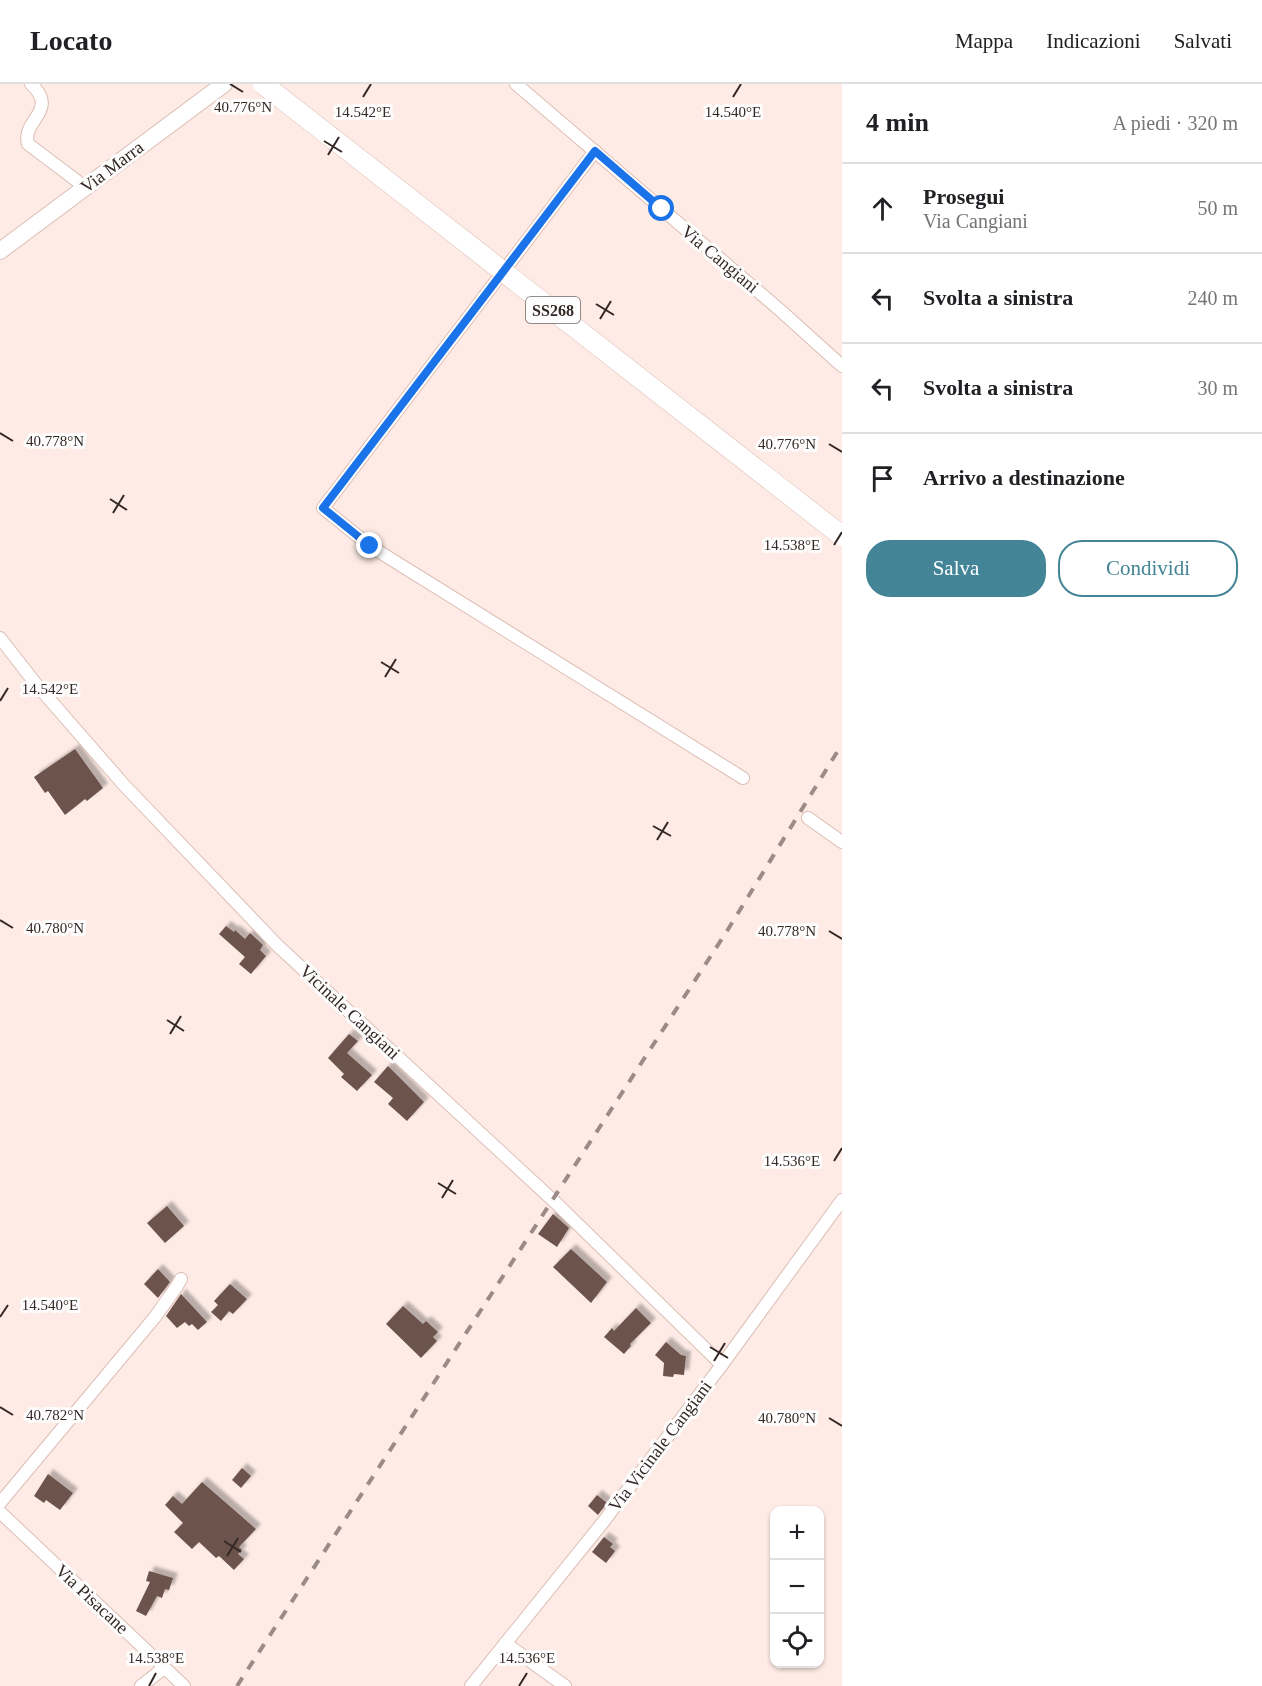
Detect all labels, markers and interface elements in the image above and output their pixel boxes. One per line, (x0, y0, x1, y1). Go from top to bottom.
text: Locato (30, 25, 112, 56)
text: Mappa (955, 29, 1013, 53)
text: Indicazioni (1046, 29, 1141, 53)
text: Salvati (1174, 29, 1232, 53)
text: 40.776°N (214, 99, 272, 115)
text: 14.542°E (335, 104, 391, 120)
text: 14.540°E (705, 104, 761, 120)
text: 4 min (866, 108, 929, 137)
text: A piedi · 320 m (1112, 112, 1238, 134)
street label: Via Marra (77, 137, 147, 197)
text: Prosegui (923, 184, 1004, 209)
icon: ahead (866, 192, 899, 225)
route start (648, 195, 674, 221)
text: 50 m (1197, 197, 1238, 219)
text: Via Cangiani (923, 210, 1028, 232)
street label: Via Cangiani (677, 221, 763, 297)
icon: left (866, 282, 899, 315)
text: Svolta a sinistra (923, 285, 1073, 310)
text: 240 m (1187, 287, 1238, 309)
road number: SS268 (526, 297, 580, 323)
icon: left (866, 372, 899, 405)
text: Svolta a sinistra (923, 375, 1073, 400)
text: 30 m (1197, 377, 1238, 399)
text: 40.778°N (26, 433, 84, 449)
text: 40.776°N (758, 436, 816, 452)
icon: arrive (866, 462, 899, 495)
text: Arrivo a destinazione (923, 465, 1125, 490)
route end (356, 532, 382, 558)
text: 14.538°E (764, 537, 820, 553)
button: Salva (866, 540, 1046, 597)
button: Condividi (1058, 540, 1238, 597)
text: 14.542°E (22, 681, 78, 697)
text: 40.780°N (26, 920, 84, 936)
text: 40.778°N (758, 923, 816, 939)
street label: Vicinale Cangiani (296, 961, 404, 1063)
text: 14.536°E (764, 1153, 820, 1169)
text: 14.540°E (22, 1297, 78, 1313)
street label: Via Vicinale Cangiani (604, 1377, 716, 1515)
text: 40.782°N (26, 1407, 84, 1423)
text: 40.780°N (758, 1410, 816, 1426)
map controls (770, 1506, 824, 1668)
button: + (770, 1506, 824, 1560)
street label: Via Pisacane (51, 1560, 133, 1638)
button: − (770, 1560, 824, 1614)
button: locate (770, 1614, 824, 1668)
text: 14.538°E (128, 1650, 184, 1666)
text: 14.536°E (499, 1650, 555, 1666)

